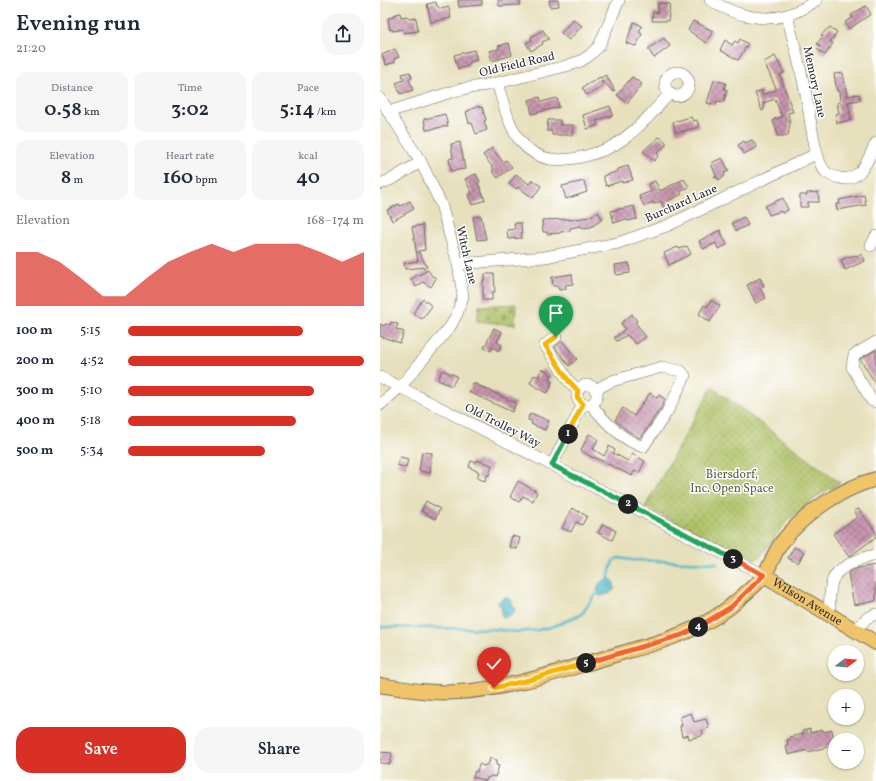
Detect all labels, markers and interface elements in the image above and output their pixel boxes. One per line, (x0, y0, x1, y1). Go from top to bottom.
text: Evening run (16, 9, 141, 40)
button: share (322, 13, 364, 55)
text: 21:20 (16, 40, 46, 58)
street label: Memory Lane (799, 45, 829, 120)
street label: Old Field Road (478, 48, 557, 81)
text: Distance (51, 81, 93, 96)
text: Time (178, 81, 202, 96)
text: Pace (297, 81, 319, 96)
text: 0.58 (44, 96, 82, 124)
text: 3:02 (171, 96, 209, 124)
text: 5:14 (280, 96, 314, 124)
text: km (82, 105, 100, 120)
text: /km (314, 105, 336, 120)
text: Elevation (49, 149, 95, 164)
text: Heart rate (166, 149, 214, 164)
text: kcal (298, 149, 318, 164)
text: 8 (61, 164, 71, 192)
text: 160 (162, 164, 193, 192)
text: 40 (296, 164, 320, 192)
text: m (71, 173, 83, 188)
text: bpm (193, 173, 218, 188)
street label: Burchard Lane (643, 181, 720, 227)
text: Elevation (16, 212, 70, 230)
text: 168–174 m (307, 212, 364, 230)
street label: Witch Lane (452, 224, 481, 286)
pin (539, 296, 573, 337)
icon: arrive (545, 302, 567, 324)
text: 100 m (16, 322, 53, 340)
text: 5:15 (80, 322, 101, 340)
text: 200 m (16, 352, 54, 370)
text: 4:52 (80, 352, 104, 370)
text: 300 m (16, 382, 54, 400)
text: 5:10 (80, 382, 102, 400)
street label: Old Trolley Way (462, 400, 544, 452)
text: 400 m (16, 412, 55, 430)
text: 5:18 (80, 412, 101, 430)
pin: 1 (558, 424, 578, 444)
text: 1 (566, 426, 570, 441)
text: 500 m (16, 442, 53, 460)
text: 5:34 (80, 442, 104, 460)
park label: Biersdorf, Inc. Open Space (690, 467, 774, 497)
pin: 2 (618, 494, 638, 514)
text: 2 (625, 496, 631, 511)
pin: 3 (723, 549, 743, 569)
text: 3 (730, 551, 736, 566)
street label: Wilson Avenue (769, 575, 845, 630)
pin: 4 (688, 617, 708, 637)
text: 4 (695, 619, 701, 634)
north arrow (828, 645, 864, 681)
map controls (828, 645, 864, 769)
pin (477, 647, 511, 688)
icon: check (483, 653, 505, 675)
pin: 5 (576, 653, 596, 673)
text: 5 (583, 655, 589, 670)
button: + (828, 689, 864, 725)
button: Save (16, 727, 186, 773)
button: Share (194, 727, 364, 773)
button: − (828, 733, 864, 769)

